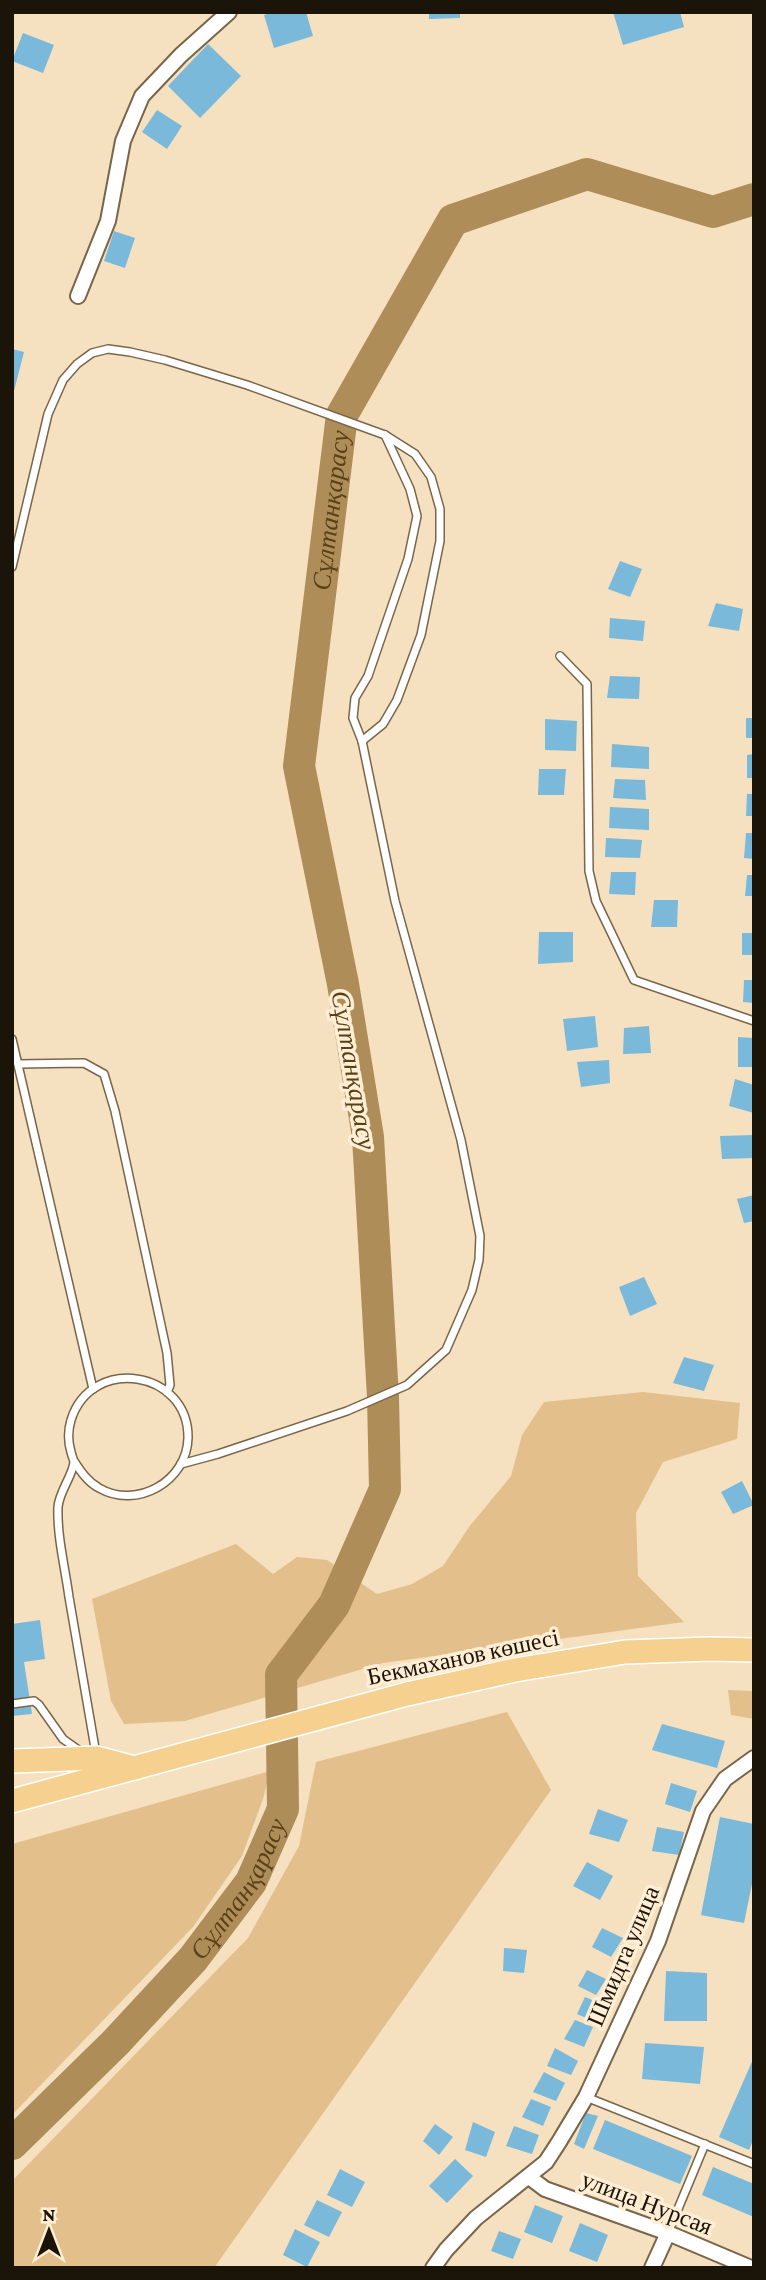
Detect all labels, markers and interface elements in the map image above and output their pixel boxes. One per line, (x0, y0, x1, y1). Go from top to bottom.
water label: Сұлтанқарасу (307, 428, 355, 592)
water label: Сұлтанқарасу (325, 988, 382, 1152)
street label: Бекмаханов көшесі (364, 1623, 562, 1690)
water label: Сұлтанқарасу (184, 1814, 292, 1965)
street label: Шмидта улица (581, 1881, 664, 2030)
street label: улица Нурсая (578, 2165, 716, 2240)
north arrow (14, 2196, 84, 2266)
text: N (43, 2204, 56, 2225)

